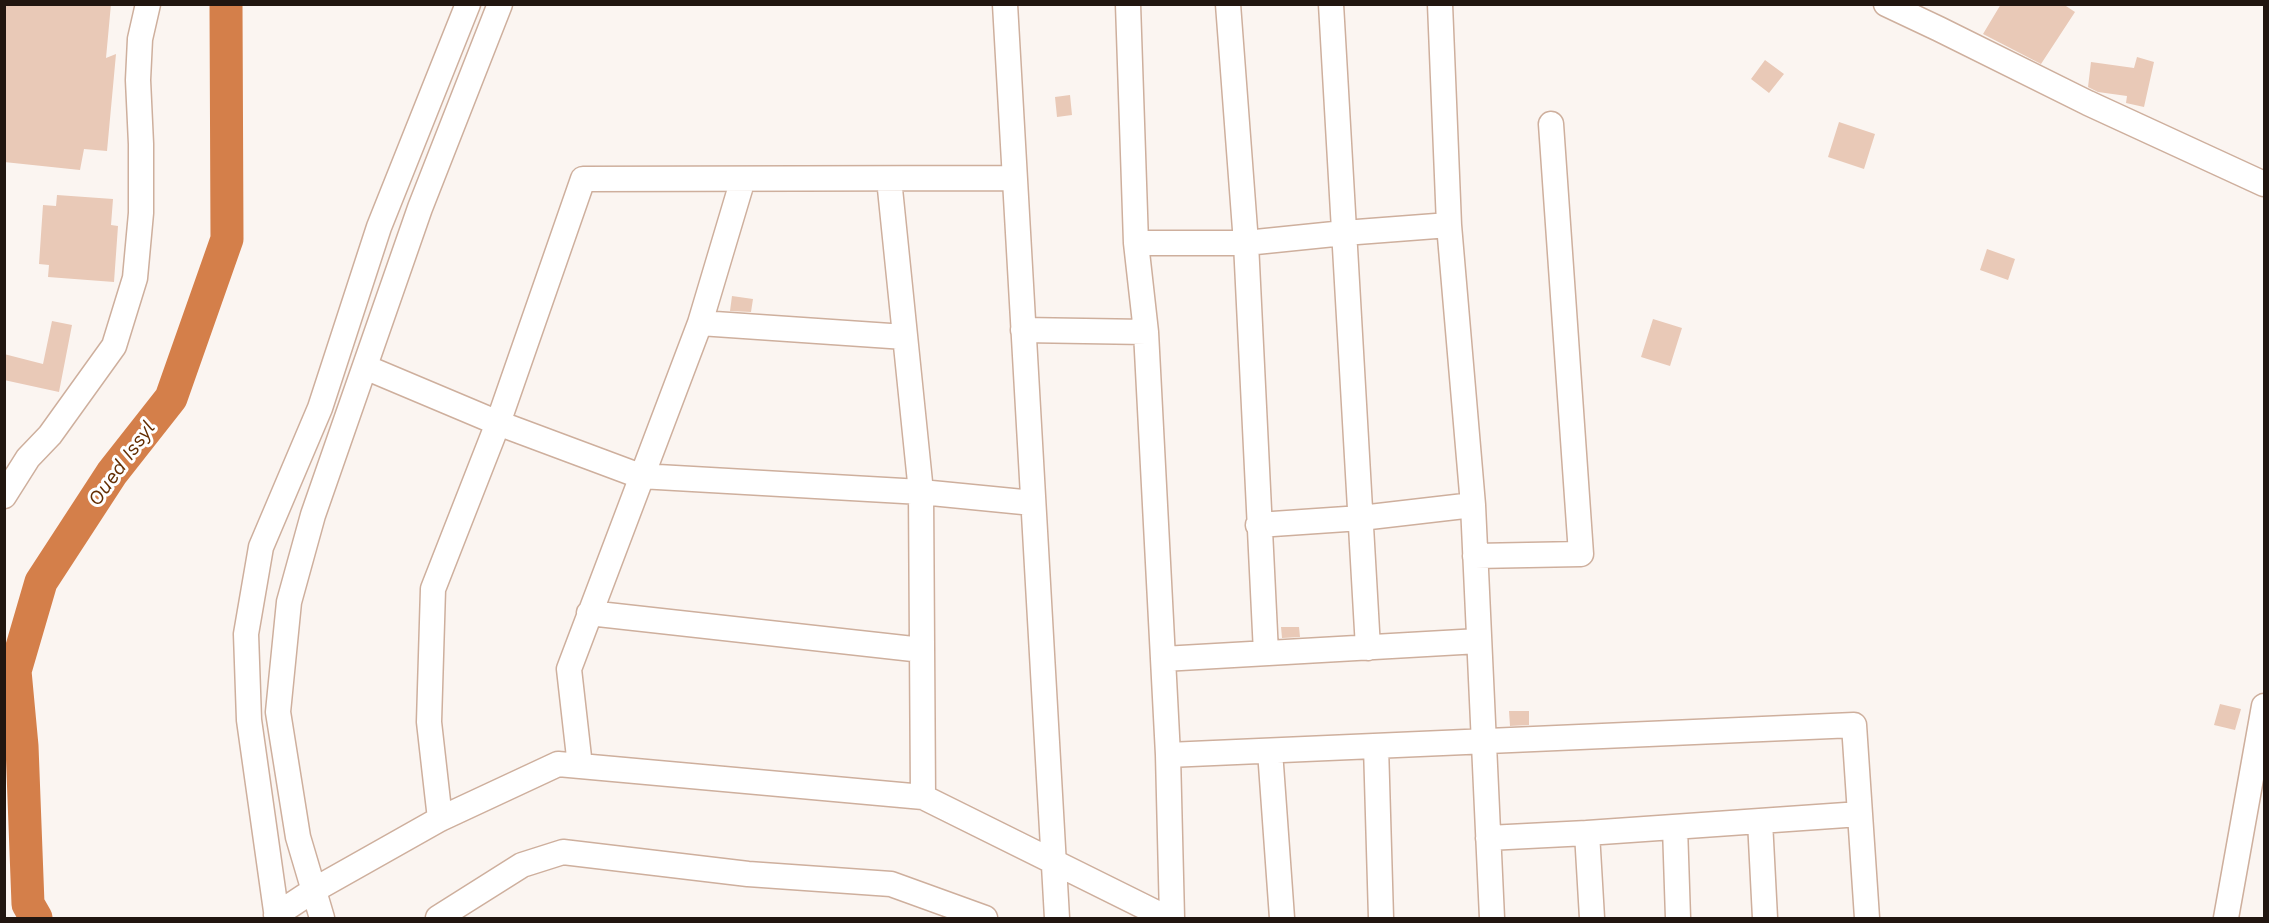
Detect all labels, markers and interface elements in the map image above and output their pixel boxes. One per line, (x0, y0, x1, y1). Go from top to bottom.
water label: Oued Issyl (83, 417, 161, 511)

